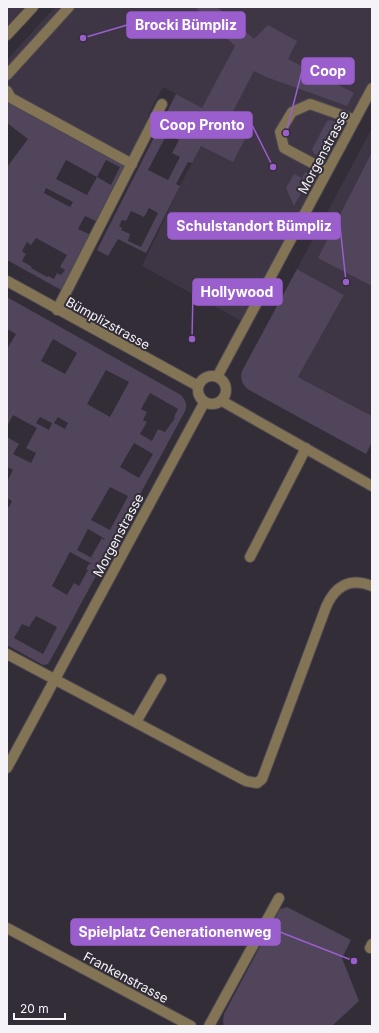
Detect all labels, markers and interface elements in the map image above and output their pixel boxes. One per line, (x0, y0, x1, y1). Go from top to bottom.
callout: Brocki Bümpliz (127, 12, 245, 38)
text: Brocki Bümpliz (135, 16, 237, 33)
callout: Coop (302, 58, 354, 84)
text: Coop (310, 62, 346, 79)
street label: Morgenstrasse (294, 108, 352, 196)
callout: Coop Pronto (151, 112, 252, 138)
text: Coop Pronto (160, 116, 245, 133)
callout: Schulstandort Bümpliz (168, 213, 340, 239)
text: Schulstandort Bümpliz (176, 217, 332, 234)
callout: Hollywood (193, 279, 282, 305)
text: Hollywood (201, 283, 273, 300)
street label: Bümplizstrasse (63, 293, 153, 353)
street label: Morgenstrasse (89, 491, 147, 579)
callout: Spielplatz Generationenweg (71, 919, 280, 945)
text: Spielplatz Generationenweg (79, 923, 271, 940)
street label: Frankenstrasse (81, 948, 171, 1006)
scale bar (14, 995, 65, 1021)
text: 20 m (20, 1001, 49, 1016)

